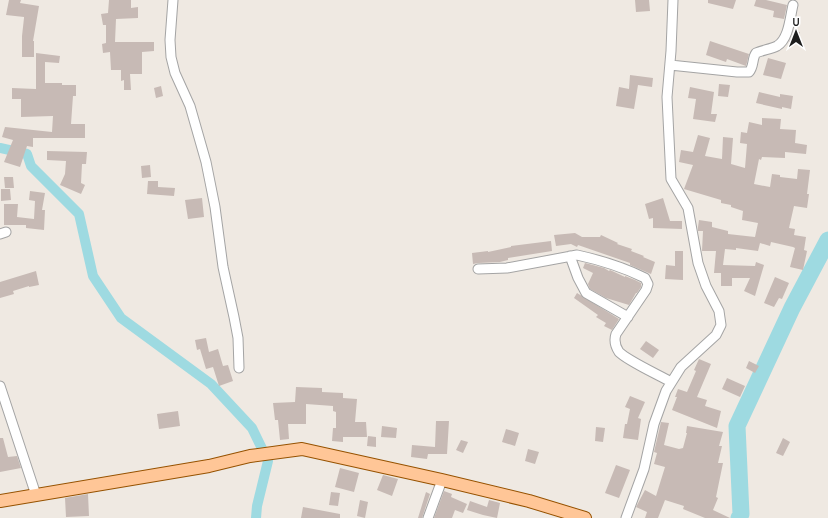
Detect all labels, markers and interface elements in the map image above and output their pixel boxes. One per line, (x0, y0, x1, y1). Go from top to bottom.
north arrow (776, 12, 816, 52)
text: U (792, 16, 800, 29)

